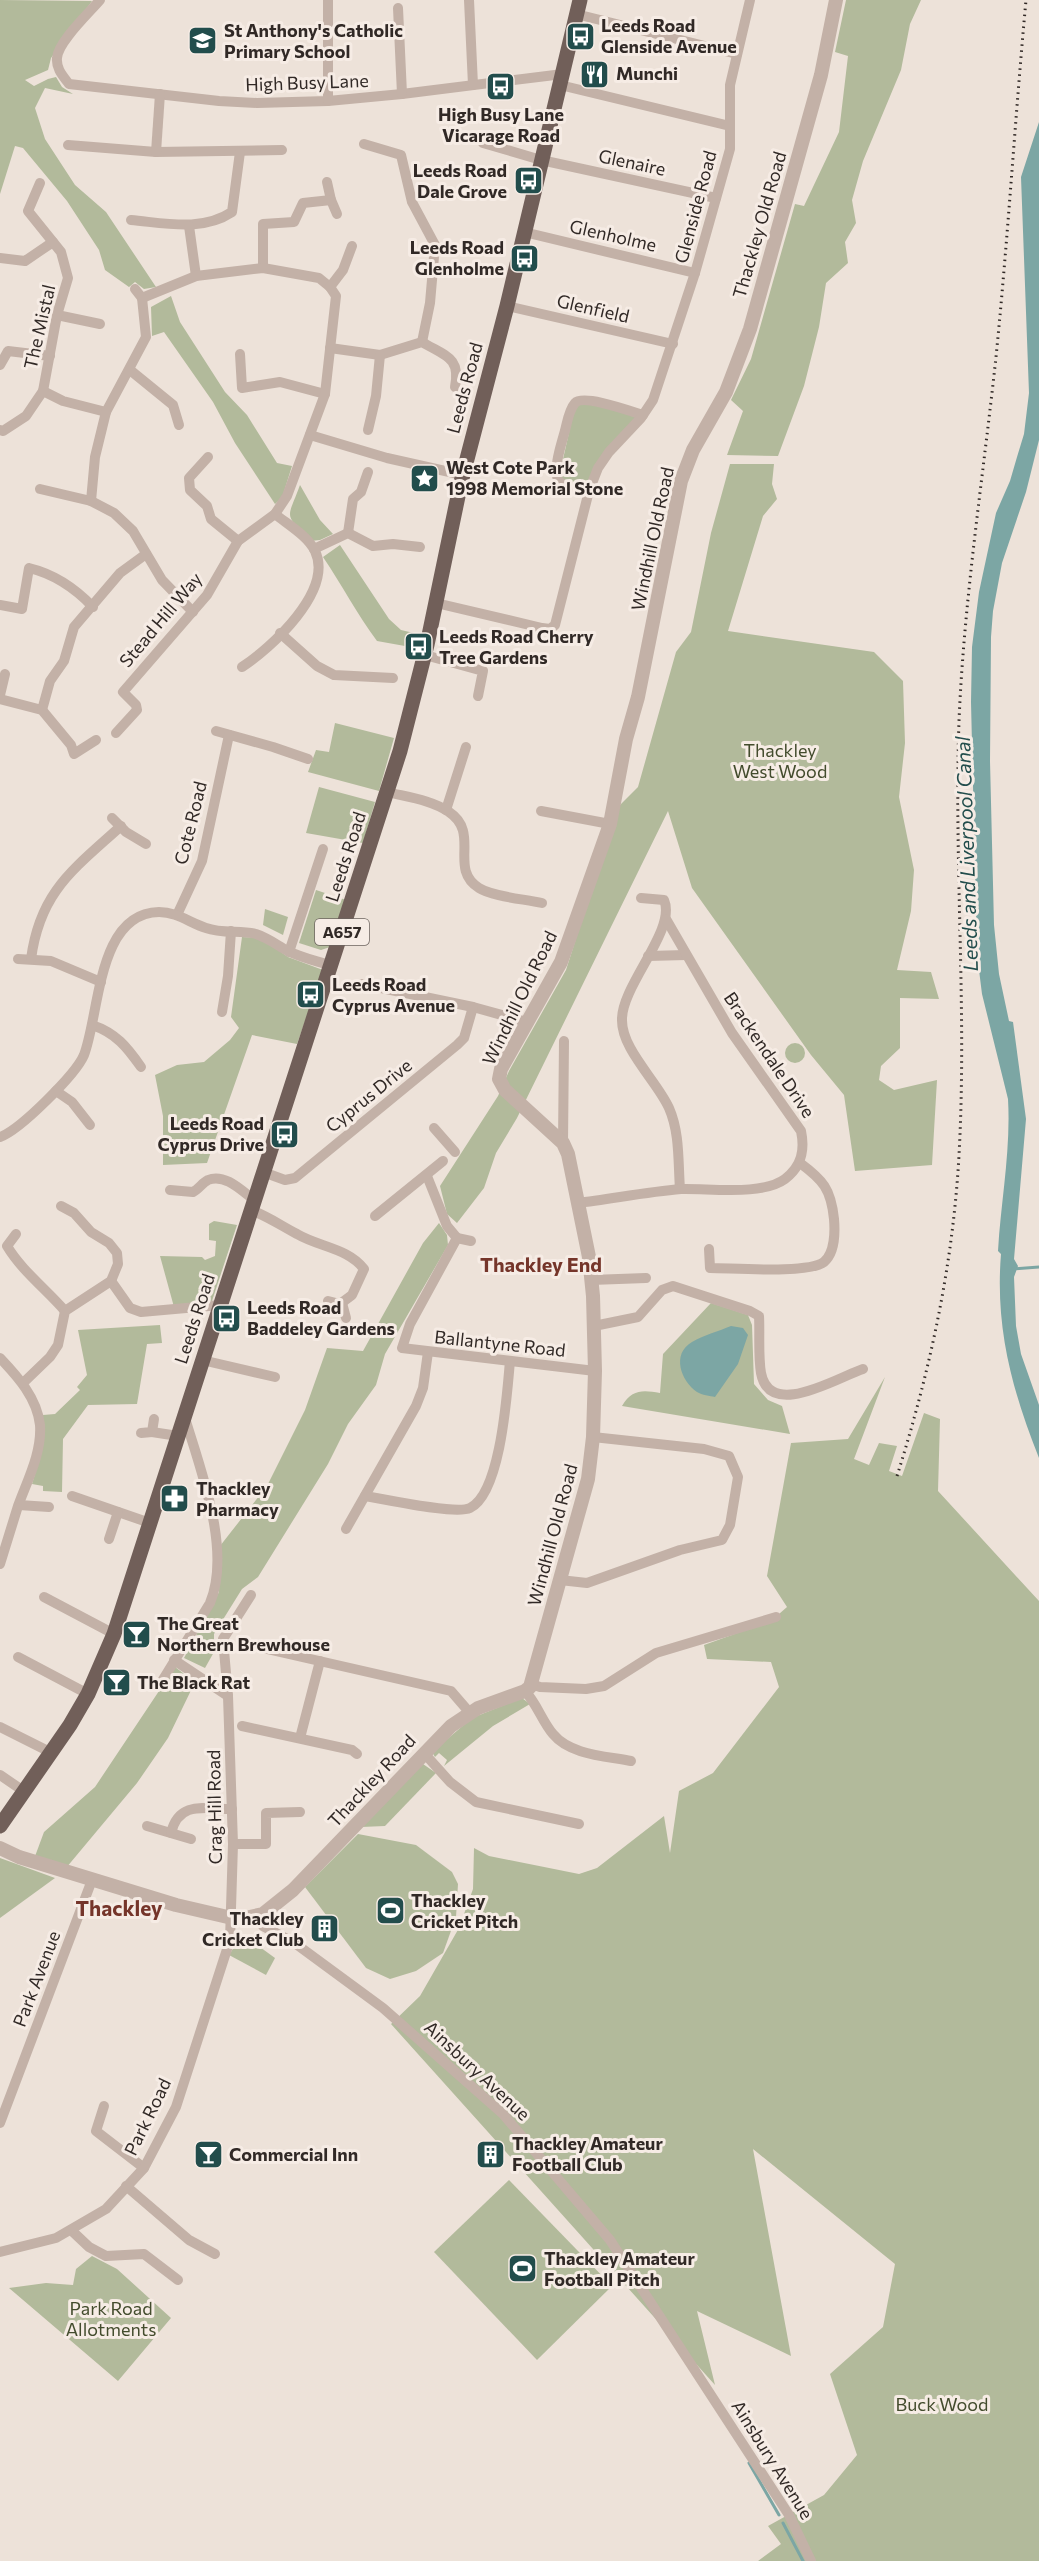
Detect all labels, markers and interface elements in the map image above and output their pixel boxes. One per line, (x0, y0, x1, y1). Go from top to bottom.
place label: Leeds Road Glenside Avenue (601, 14, 737, 57)
place label: St Anthony's Catholic Primary School (224, 19, 403, 62)
bus stop icon: Leeds Road Glenside Avenue (564, 20, 596, 52)
school or university icon: St Anthony's Catholic Primary School (187, 25, 219, 57)
restaurant icon: Munchi (579, 58, 611, 90)
place label: Munchi (616, 62, 678, 84)
street label: High Busy Lane (245, 69, 369, 95)
bus stop icon: High Busy Lane Vicarage Road (485, 70, 517, 102)
place label: High Busy Lane Vicarage Road (438, 103, 564, 146)
street label: Glenaire (597, 144, 668, 180)
street label: Glenside Road (669, 148, 721, 265)
street label: Thackley Old Road (728, 149, 791, 301)
place label: Leeds Road Dale Grove (413, 159, 507, 202)
bus stop icon: Leeds Road Dale Grove (512, 165, 544, 197)
street label: Glenholme (568, 214, 659, 256)
place label: Leeds Road Glenholme (410, 236, 504, 279)
bus stop icon: Leeds Road Glenholme (509, 242, 541, 274)
street label: The Mistal (19, 282, 59, 371)
street label: Glenfield (555, 289, 632, 327)
street label: Leeds Road (441, 340, 487, 436)
place label: West Cote Park 1998 Memorial Stone (446, 456, 623, 499)
place icon: West Cote Park 1998 Memorial Stone (409, 462, 441, 494)
street label: Windhill Old Road (626, 465, 678, 613)
street label: Stead Hill Way (114, 567, 206, 671)
place label: Leeds Road Cherry Tree Gardens (439, 625, 594, 668)
bus stop icon: Leeds Road Cherry Tree Gardens (402, 631, 434, 663)
water label: Leeds and Liverpool Canal (950, 735, 982, 972)
park label: Thackley West Wood (733, 739, 827, 782)
street label: Cote Road (169, 779, 211, 867)
street label: Leeds Road (320, 809, 370, 904)
road number: A657 (315, 919, 369, 945)
street label: Windhill Old Road (477, 927, 561, 1068)
place label: Leeds Road Cyprus Avenue (332, 973, 455, 1016)
bus stop icon: Leeds Road Cyprus Avenue (295, 979, 327, 1011)
street label: Brackendale Drive (720, 987, 820, 1121)
street label: Cyprus Drive (321, 1054, 416, 1137)
place label: Leeds Road Cyprus Drive (157, 1112, 264, 1155)
bus stop icon: Leeds Road Cyprus Drive (269, 1118, 301, 1150)
district label: Thackley End (480, 1252, 602, 1276)
street label: Leeds Road (169, 1271, 219, 1366)
place label: Leeds Road Baddeley Gardens (247, 1296, 395, 1339)
bus stop icon: Leeds Road Baddeley Gardens (210, 1302, 242, 1334)
street label: Ballantyne Road (433, 1325, 567, 1361)
street label: Windhill Old Road (522, 1461, 582, 1608)
place label: Thackley Pharmacy (196, 1477, 279, 1520)
pharmacy icon: Thackley Pharmacy (159, 1483, 191, 1515)
place label: The Great Northern Brewhouse (157, 1612, 330, 1655)
bar icon: The Great Northern Brewhouse (120, 1618, 152, 1650)
bar icon: The Black Rat (100, 1667, 132, 1699)
place label: The Black Rat (137, 1671, 251, 1693)
street label: Thackley Road (323, 1729, 420, 1831)
street label: Crag Hill Road (202, 1749, 226, 1865)
place label: Thackley Cricket Pitch (411, 1889, 518, 1932)
district label: Thackley (76, 1895, 163, 1920)
sports icon: Thackley Cricket Pitch (374, 1895, 406, 1927)
place label: Thackley Cricket Club (202, 1907, 304, 1950)
building icon: Thackley Cricket Club (309, 1913, 341, 1945)
street label: Park Avenue (8, 1928, 64, 2030)
street label: Ainsbury Avenue (420, 2016, 535, 2125)
street label: Park Road (119, 2074, 175, 2159)
place label: Thackley Amateur Football Club (512, 2132, 663, 2175)
building icon: Thackley Amateur Football Club (475, 2138, 507, 2170)
bar icon: Commercial Inn (192, 2139, 224, 2171)
place label: Commercial Inn (229, 2143, 358, 2165)
place label: Thackley Amateur Football Pitch (544, 2247, 695, 2290)
sports icon: Thackley Amateur Football Pitch (507, 2253, 539, 2285)
park label: Park Road Allotments (66, 2297, 156, 2340)
park label: Buck Wood (896, 2393, 988, 2415)
street label: Ainsbury Avenue (727, 2396, 818, 2523)

